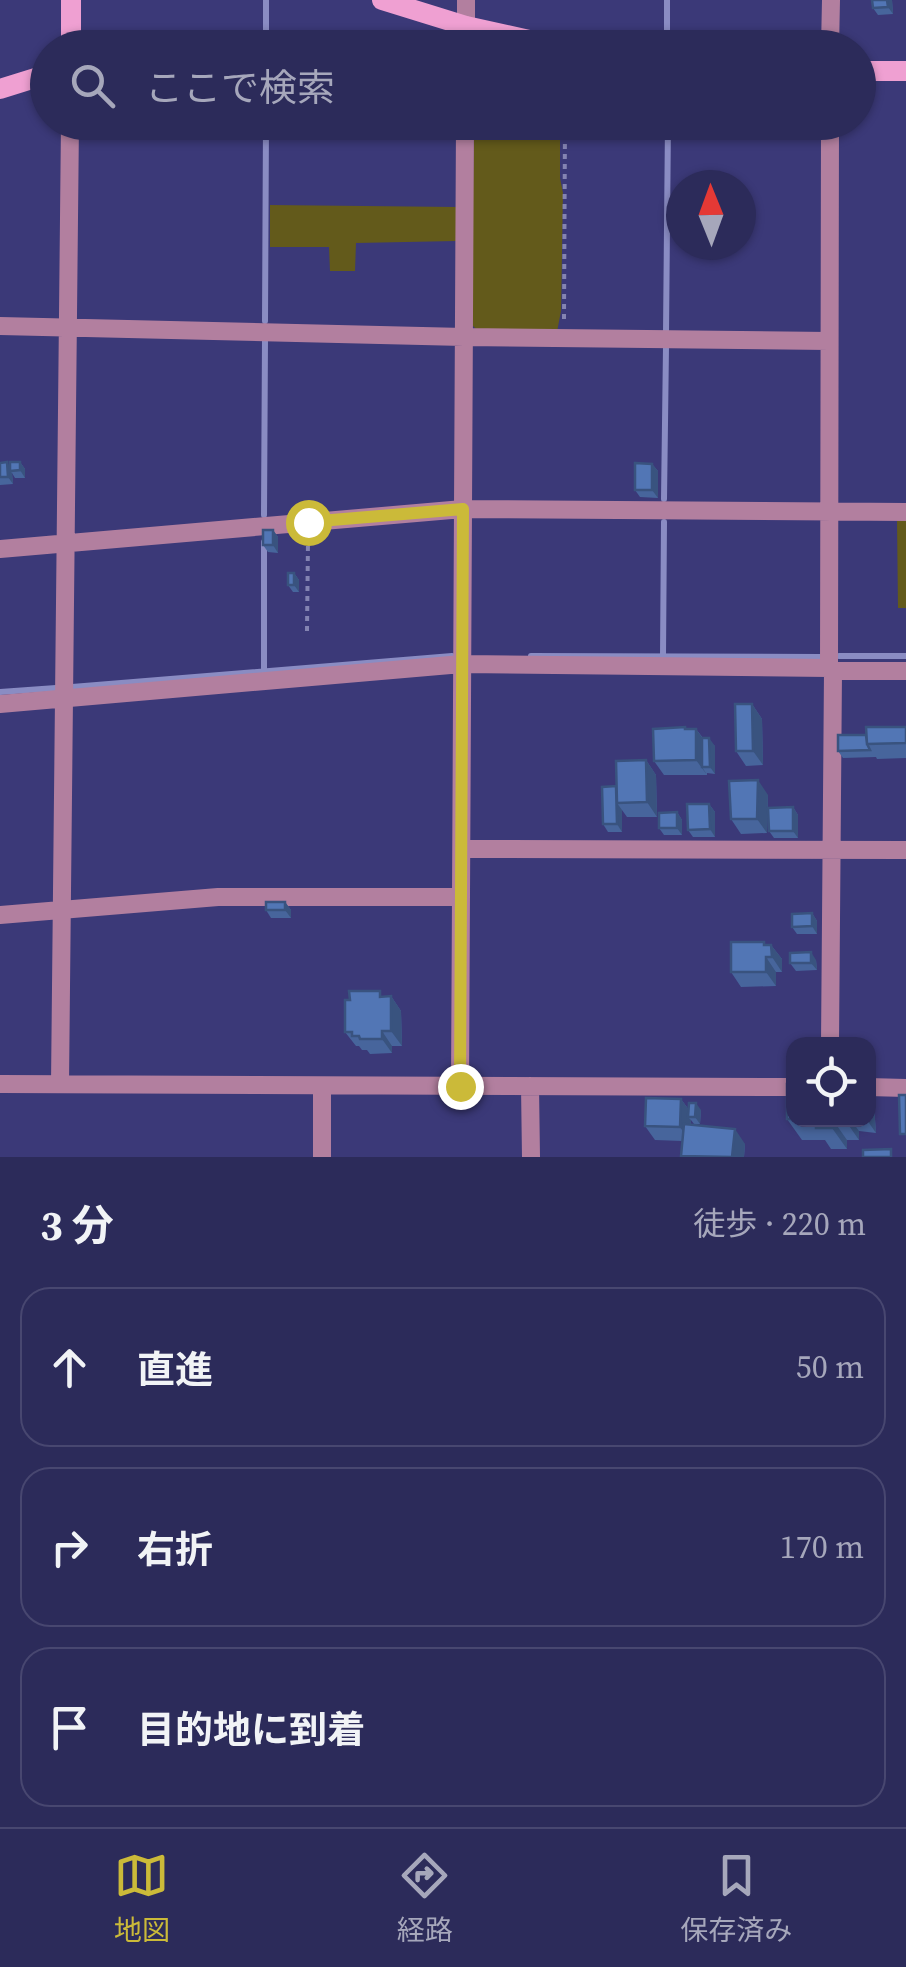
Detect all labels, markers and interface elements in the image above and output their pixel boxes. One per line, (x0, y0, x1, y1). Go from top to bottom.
search box (30, 30, 876, 140)
icon: search (65, 58, 120, 113)
text: ここで検索 (145, 62, 335, 114)
north arrow (666, 170, 756, 260)
route start (286, 500, 332, 546)
map controls (786, 1037, 876, 1127)
button: locate (786, 1037, 876, 1127)
route end (438, 1064, 484, 1110)
text: 3 分 (40, 1196, 114, 1254)
text: 徒歩 · 220 m (693, 1202, 866, 1246)
icon: ahead (42, 1340, 97, 1395)
text: 直進 (137, 1344, 213, 1396)
text: 50 m (796, 1345, 864, 1389)
icon: right (42, 1520, 97, 1575)
text: 右折 (137, 1524, 213, 1576)
text: 170 m (780, 1525, 864, 1569)
icon: arrive (42, 1700, 97, 1755)
text: 目的地に到着 (137, 1704, 365, 1756)
tab: 地図 (114, 1848, 170, 1949)
tab: 経路 (397, 1848, 453, 1949)
tab: 保存済み (680, 1848, 792, 1949)

